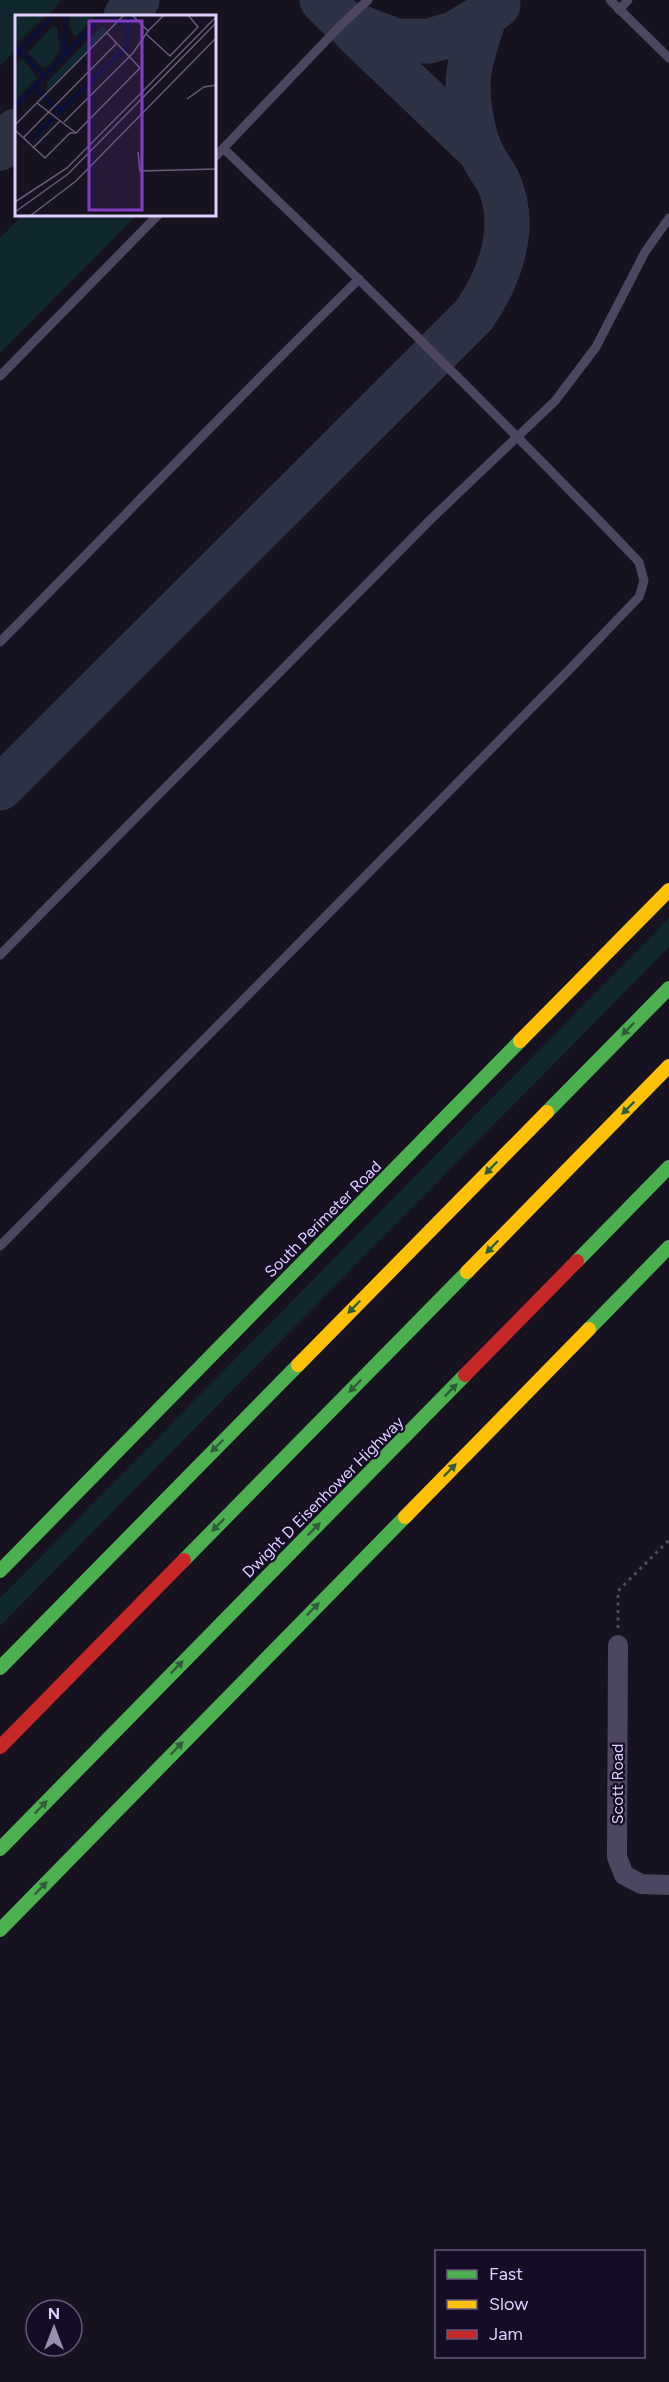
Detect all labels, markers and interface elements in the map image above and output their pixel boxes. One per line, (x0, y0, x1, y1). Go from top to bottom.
inset map (15, 15, 216, 216)
one-way arrow (621, 1022, 635, 1036)
one-way arrow (621, 1100, 635, 1115)
street label: South Perimeter Road (261, 1157, 385, 1281)
one-way arrow (484, 1160, 498, 1174)
one-way arrow (485, 1240, 499, 1254)
one-way arrow (347, 1300, 361, 1315)
one-way arrow (349, 1379, 363, 1393)
one-way arrow (444, 1384, 458, 1398)
street label: Dwight D Eisenhower Highway (238, 1412, 408, 1582)
one-way arrow (210, 1439, 225, 1453)
one-way arrow (442, 1463, 456, 1477)
one-way arrow (212, 1518, 226, 1532)
one-way arrow (307, 1523, 321, 1537)
one-way arrow (306, 1601, 320, 1616)
one-way arrow (169, 1661, 183, 1675)
one-way arrow (169, 1742, 183, 1756)
street label: Scott Road (608, 1744, 627, 1824)
one-way arrow (34, 1800, 48, 1815)
one-way arrow (33, 1882, 47, 1896)
legend (435, 2250, 645, 2358)
text: Fast (489, 2263, 523, 2285)
text: Slow (489, 2293, 528, 2315)
north arrow (24, 2298, 84, 2358)
text: N (48, 2304, 60, 2323)
text: Jam (489, 2323, 523, 2345)

